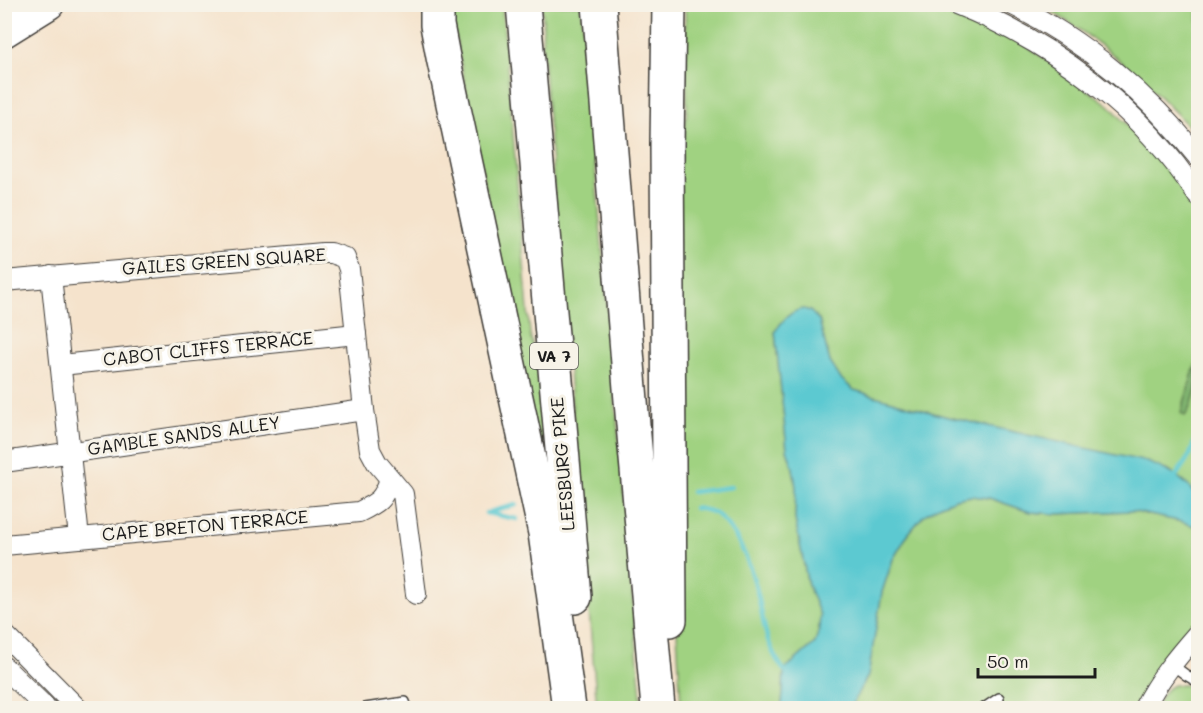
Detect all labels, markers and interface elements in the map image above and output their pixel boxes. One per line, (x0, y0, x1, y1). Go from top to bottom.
street label: GAILES GREEN SQUARE (121, 242, 327, 280)
street label: CABOT CLIFFS TERRACE (102, 325, 314, 371)
road number: VA 7 (530, 343, 578, 369)
street label: LEESBURG PIKE (544, 396, 580, 532)
street label: GAMBLE SANDS ALLEY (86, 410, 282, 460)
street label: CAPE BRETON TERRACE (101, 504, 309, 546)
scale bar (978, 641, 1095, 679)
text: 50 m (987, 649, 1029, 673)

